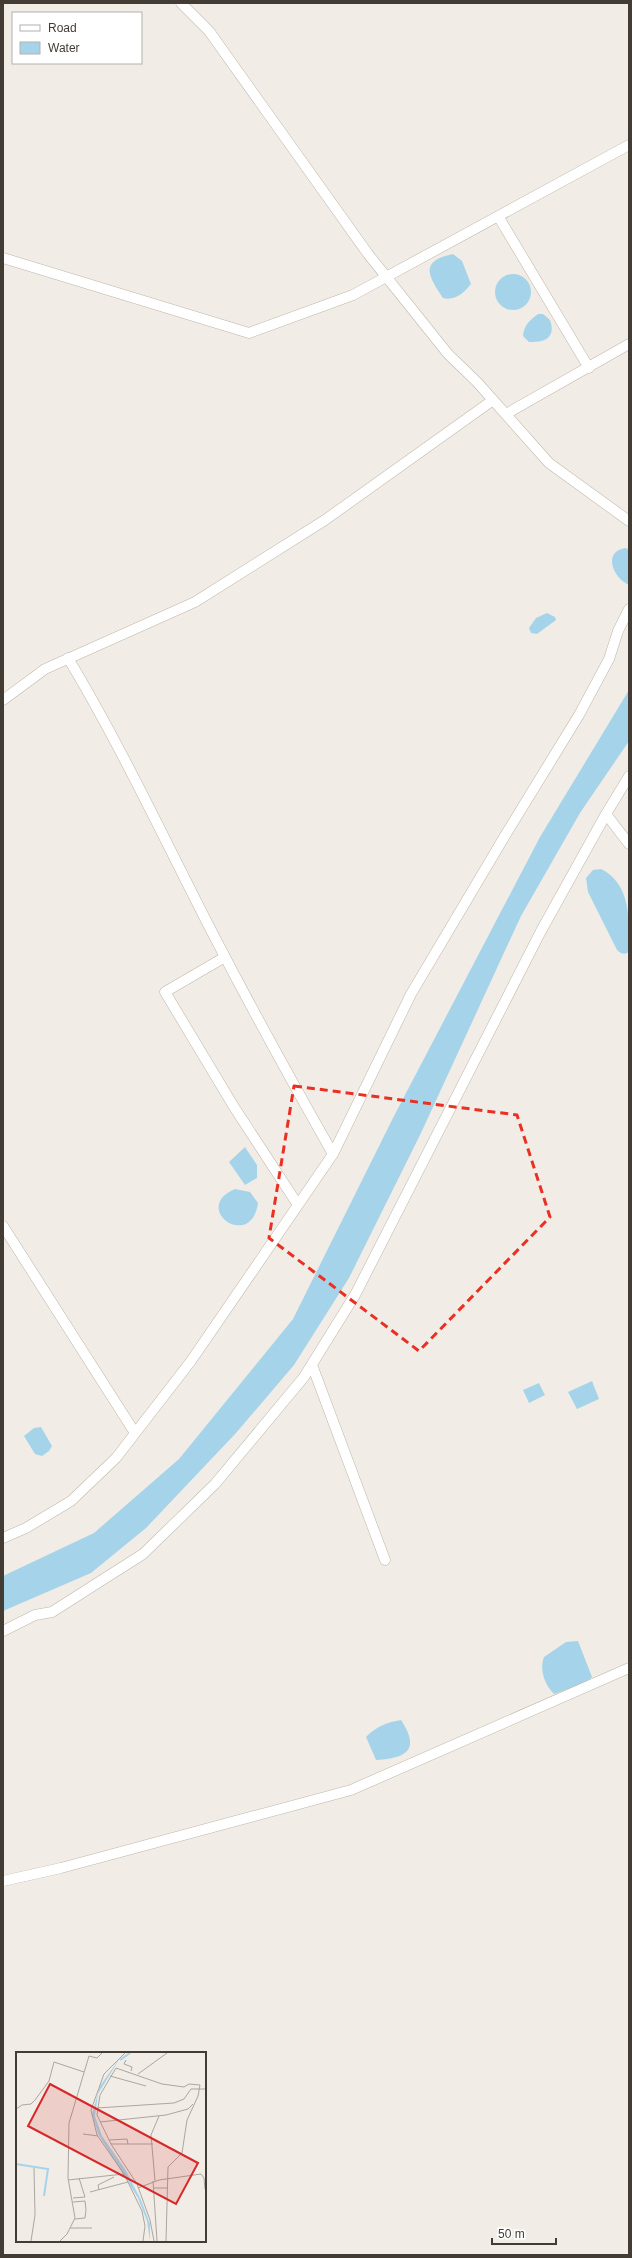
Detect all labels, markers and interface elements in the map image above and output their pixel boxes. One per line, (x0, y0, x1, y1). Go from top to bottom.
legend (12, 12, 142, 64)
text: Road (48, 21, 77, 35)
text: Water (48, 41, 80, 55)
inset map (16, 2052, 206, 2242)
scale bar (492, 2220, 556, 2246)
text: 50 m (498, 2227, 525, 2241)

